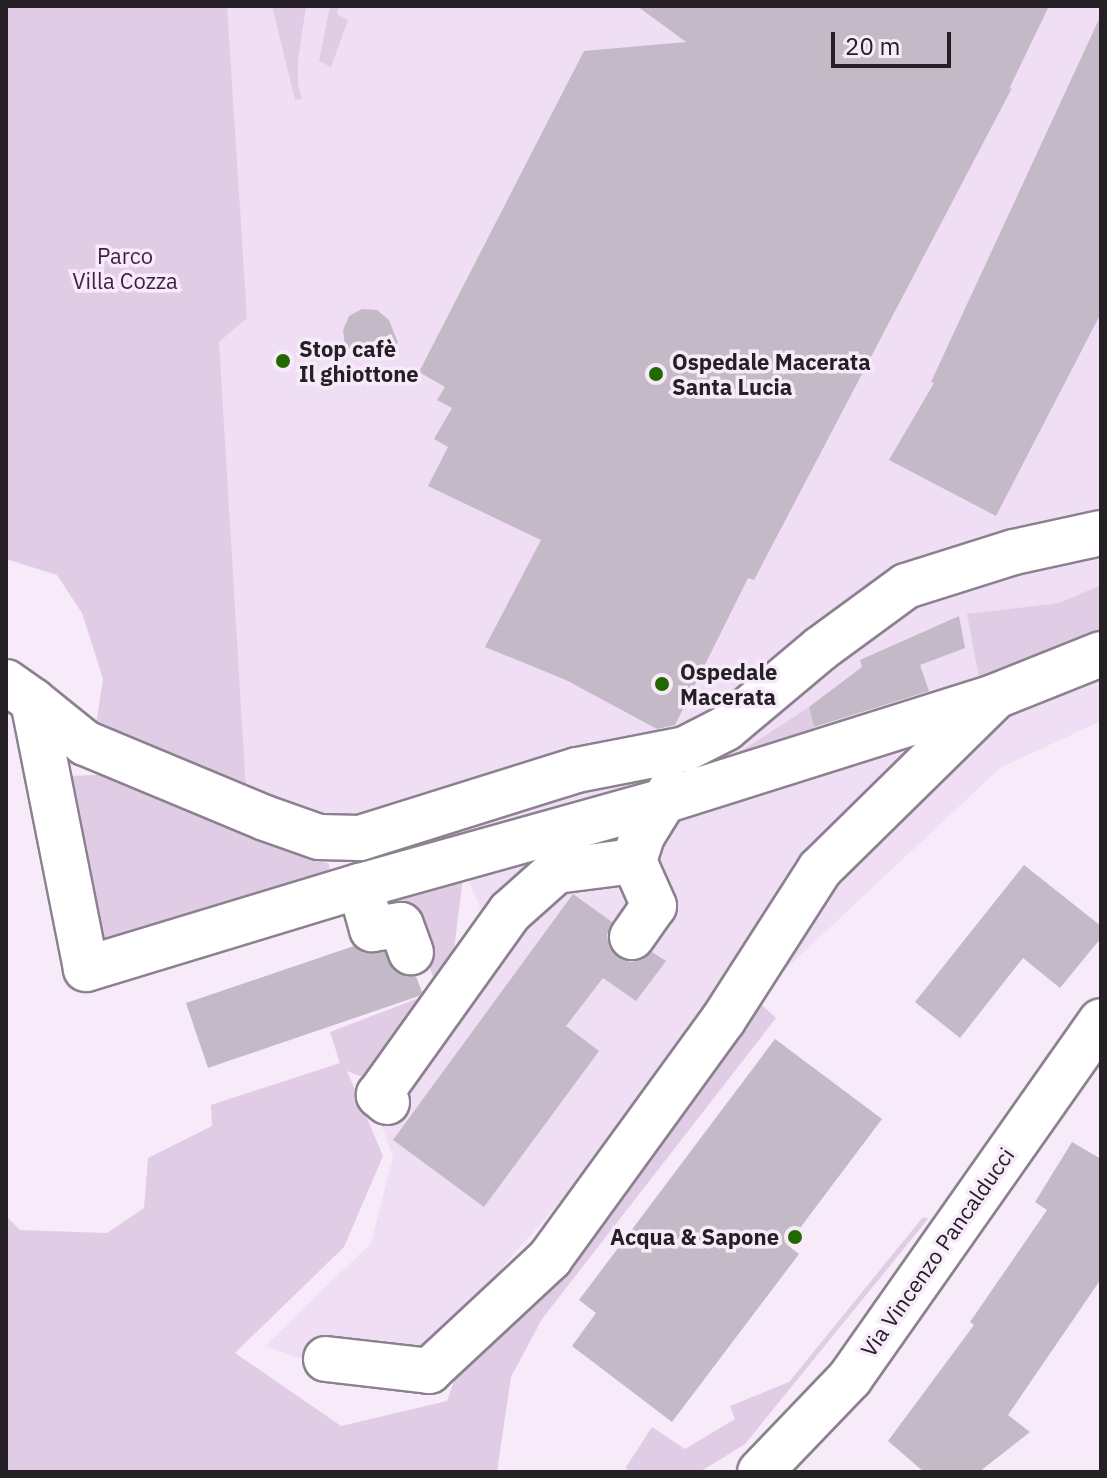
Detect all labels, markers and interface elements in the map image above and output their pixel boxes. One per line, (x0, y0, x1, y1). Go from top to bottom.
scale bar (835, 16, 955, 66)
text: 20 m (845, 30, 900, 62)
park label: Parco Villa Cozza (72, 242, 178, 294)
place label: Stop cafè Il ghiottone (299, 335, 419, 386)
place label: Ospedale Macerata Santa Lucia (672, 348, 871, 400)
marker: Stop cafè Il ghiottone (274, 352, 292, 370)
marker: Ospedale Macerata Santa Lucia (647, 365, 665, 383)
place label: Ospedale Macerata (680, 658, 777, 710)
marker: Ospedale Macerata (651, 673, 673, 695)
street label: Via Vincenzo Pancalducci (855, 1142, 1019, 1362)
place label: Acqua & Sapone (610, 1224, 779, 1250)
marker: Acqua & Sapone (786, 1228, 804, 1246)

